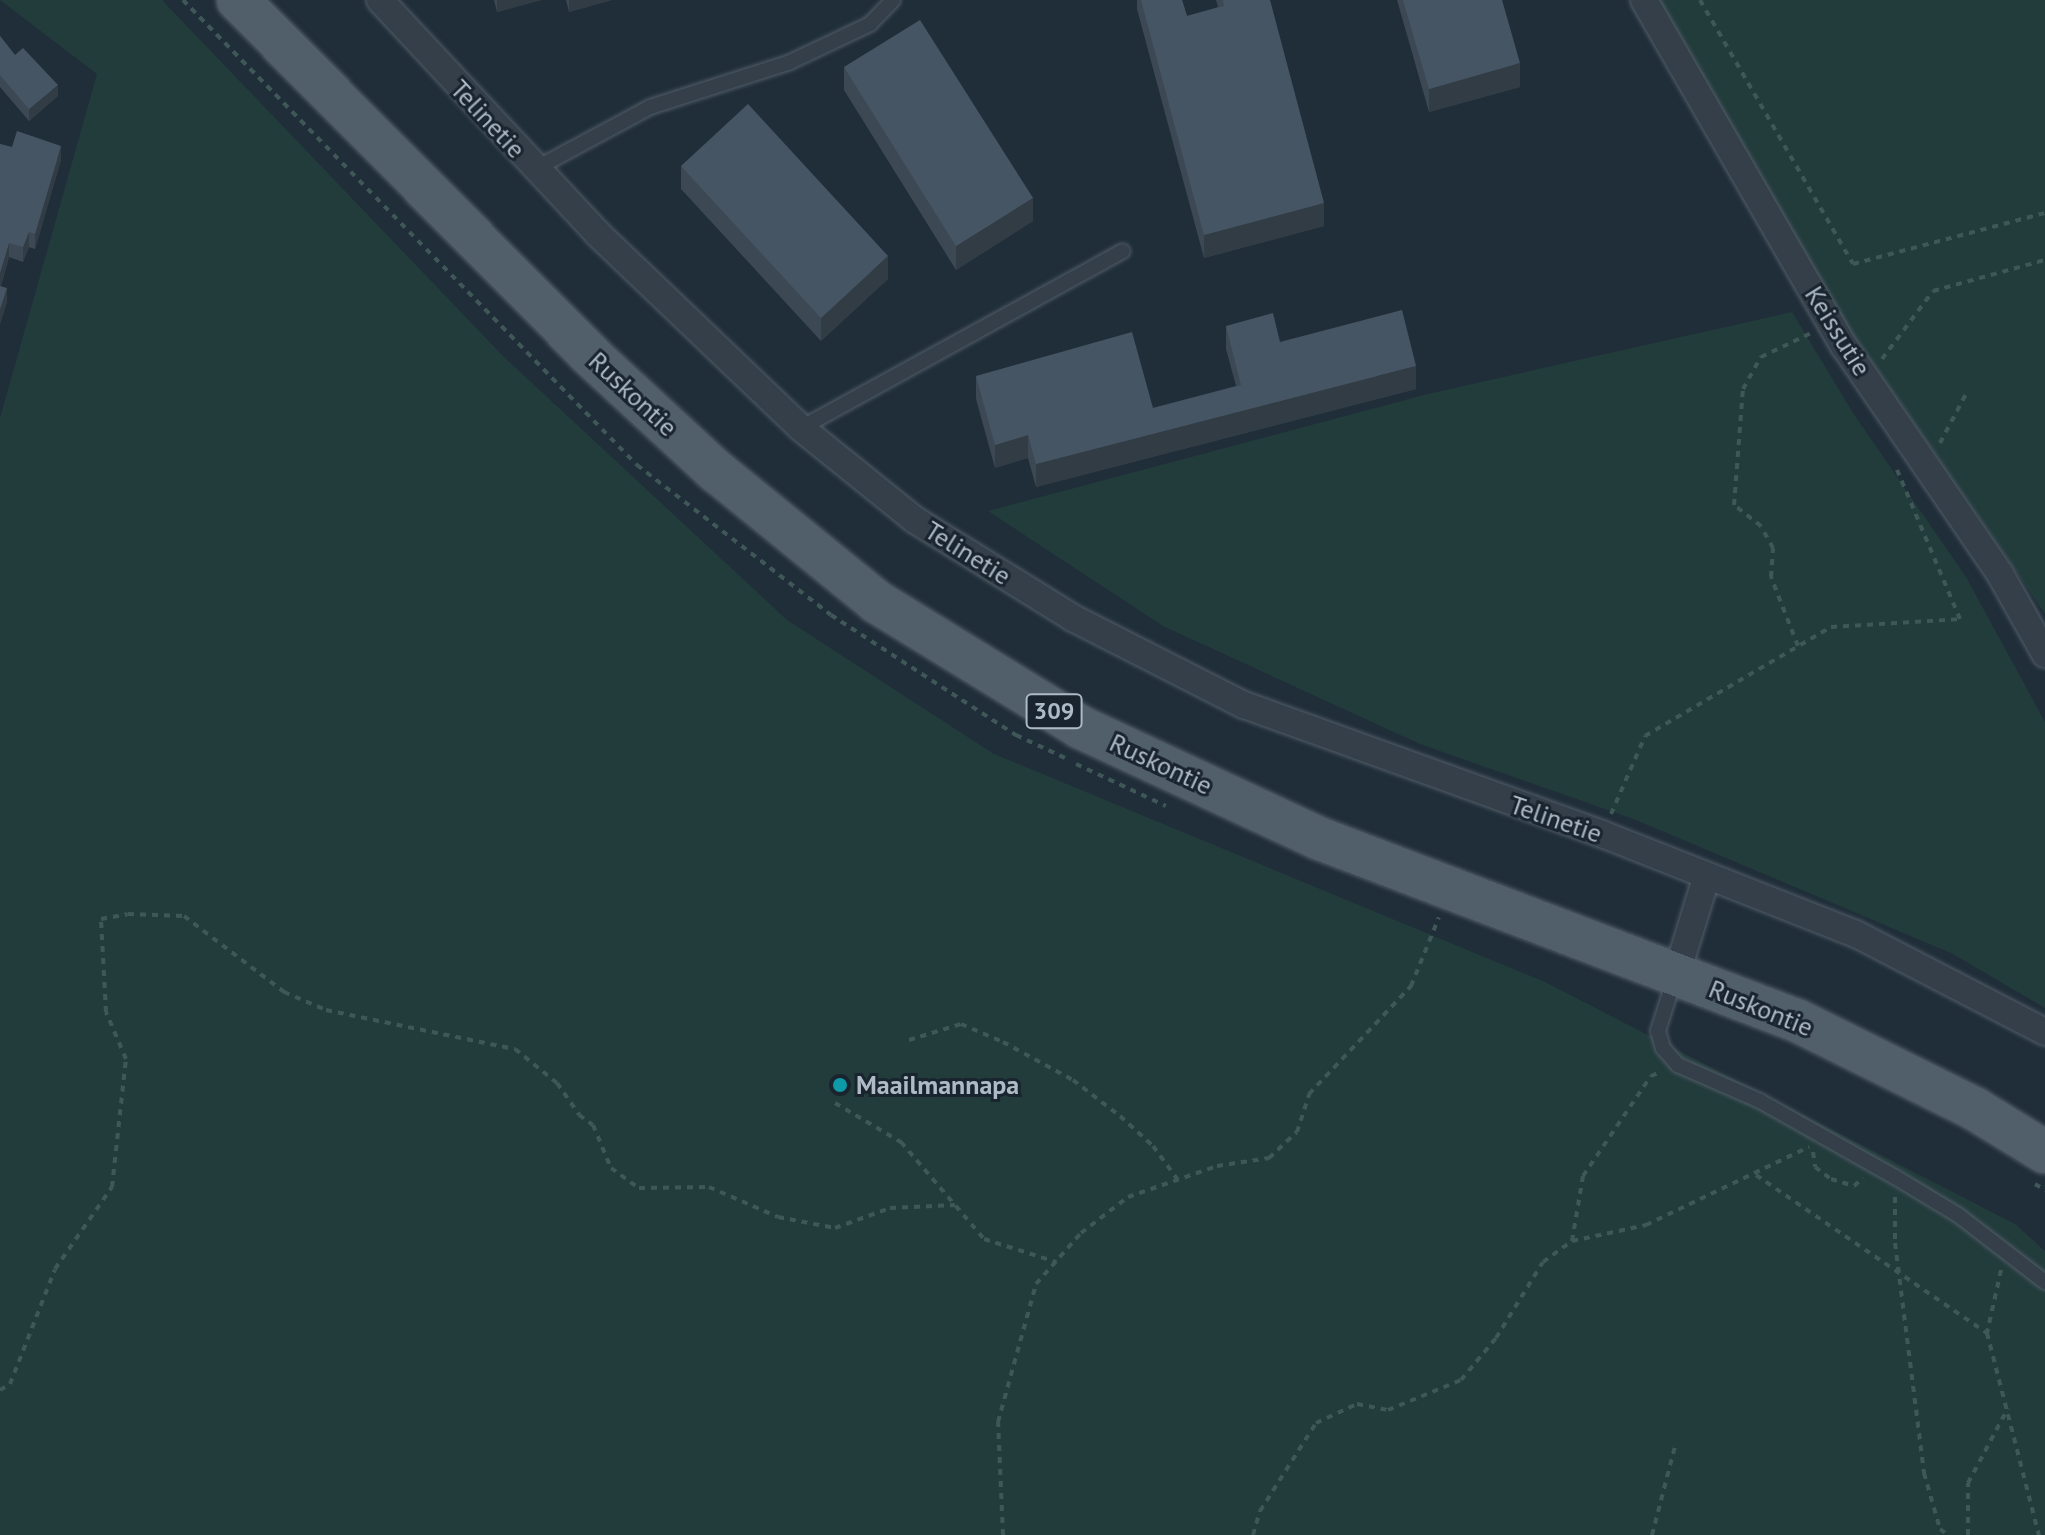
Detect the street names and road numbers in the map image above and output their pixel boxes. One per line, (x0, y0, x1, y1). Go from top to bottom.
street label: Telinetie (444, 74, 532, 164)
street label: Keissutie (1798, 280, 1878, 382)
street label: Ruskontie (582, 345, 684, 443)
street label: Telinetie (919, 515, 1017, 591)
road number: 309 (1024, 691, 1084, 731)
street label: Ruskontie (1105, 727, 1217, 801)
street label: Telinetie (1506, 789, 1606, 849)
street label: Ruskontie (1704, 973, 1818, 1043)

